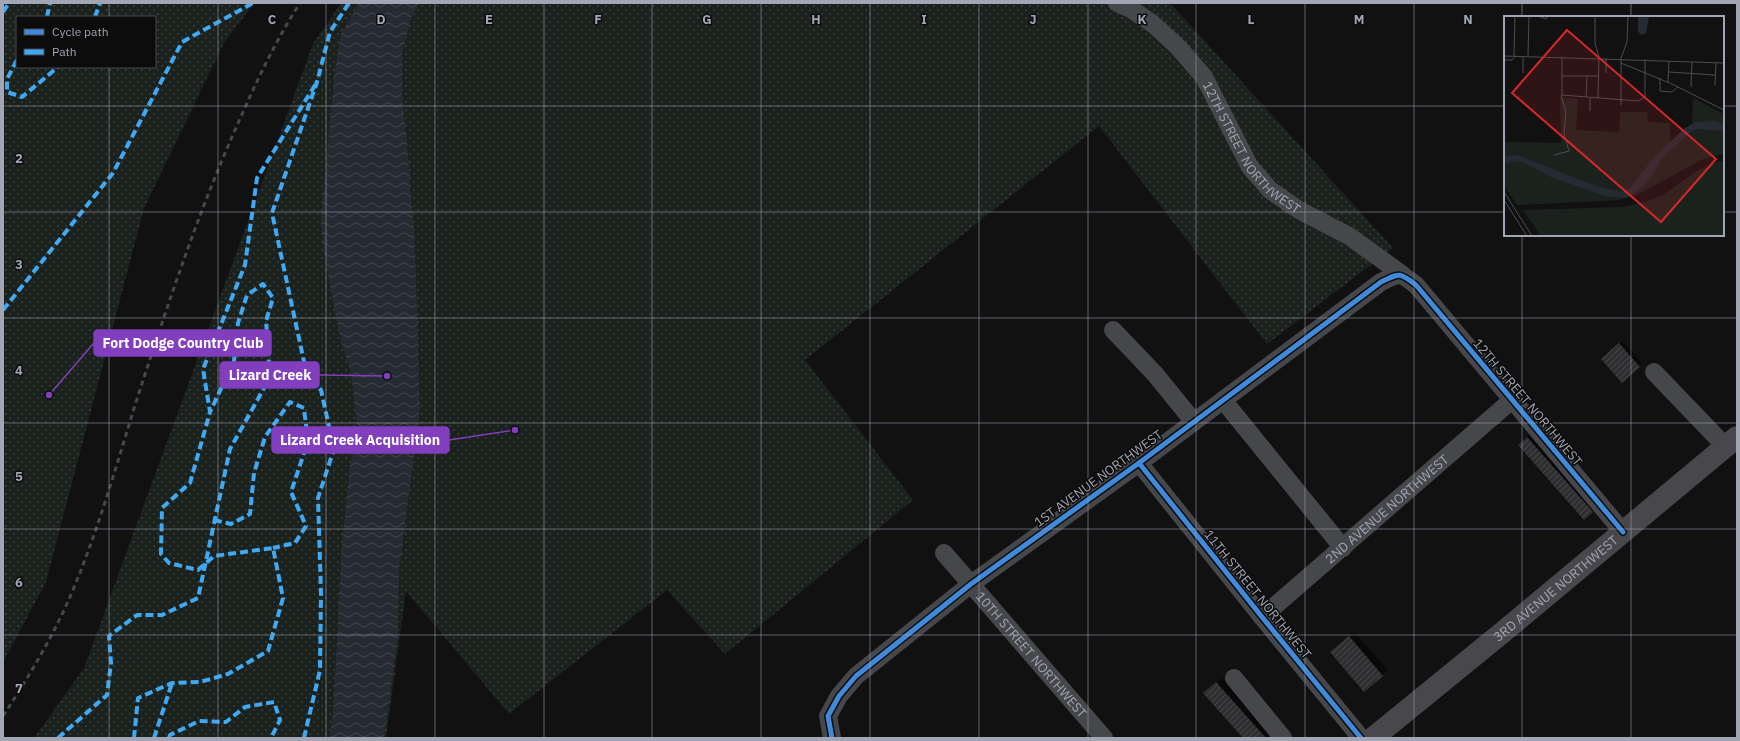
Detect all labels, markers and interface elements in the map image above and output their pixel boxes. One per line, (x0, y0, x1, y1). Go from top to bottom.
text: C (268, 11, 277, 28)
text: D (376, 11, 386, 28)
text: E (485, 11, 493, 28)
text: F (594, 11, 602, 28)
text: G (702, 11, 712, 28)
text: H (811, 11, 821, 28)
text: I (921, 11, 927, 28)
text: J (1029, 11, 1037, 28)
text: K (1137, 11, 1147, 28)
text: L (1248, 11, 1255, 28)
text: M (1354, 11, 1364, 28)
text: N (1463, 11, 1473, 28)
legend (16, 16, 156, 68)
inset map (1504, 16, 1724, 236)
text: Cycle path (52, 24, 109, 39)
text: Path (52, 44, 77, 59)
street label: 12TH STREET NORTHWEST (1199, 79, 1304, 218)
text: 2 (15, 150, 23, 167)
text: 3 (15, 256, 23, 273)
callout: Fort Dodge Country Club (94, 330, 271, 356)
text: Fort Dodge Country Club (103, 334, 263, 352)
street label: 12TH STREET NORTHWEST (1469, 335, 1586, 470)
text: 4 (15, 362, 23, 379)
callout: Lizard Creek (220, 362, 319, 388)
text: Lizard Creek (229, 366, 312, 384)
street label: 1ST AVENUE NORTHWEST (1031, 426, 1166, 531)
callout: Lizard Creek Acquisition (272, 427, 449, 453)
text: Lizard Creek Acquisition (280, 431, 440, 449)
street label: 2ND AVENUE NORTHWEST (1322, 451, 1453, 567)
text: 5 (15, 468, 23, 485)
street label: 11TH STREET NORTHWEST (1200, 526, 1315, 663)
street label: 3RD AVENUE NORTHWEST (1490, 532, 1622, 645)
text: 6 (15, 574, 23, 591)
street label: 10TH STREET NORTHWEST (972, 588, 1091, 722)
text: 7 (15, 680, 23, 697)

